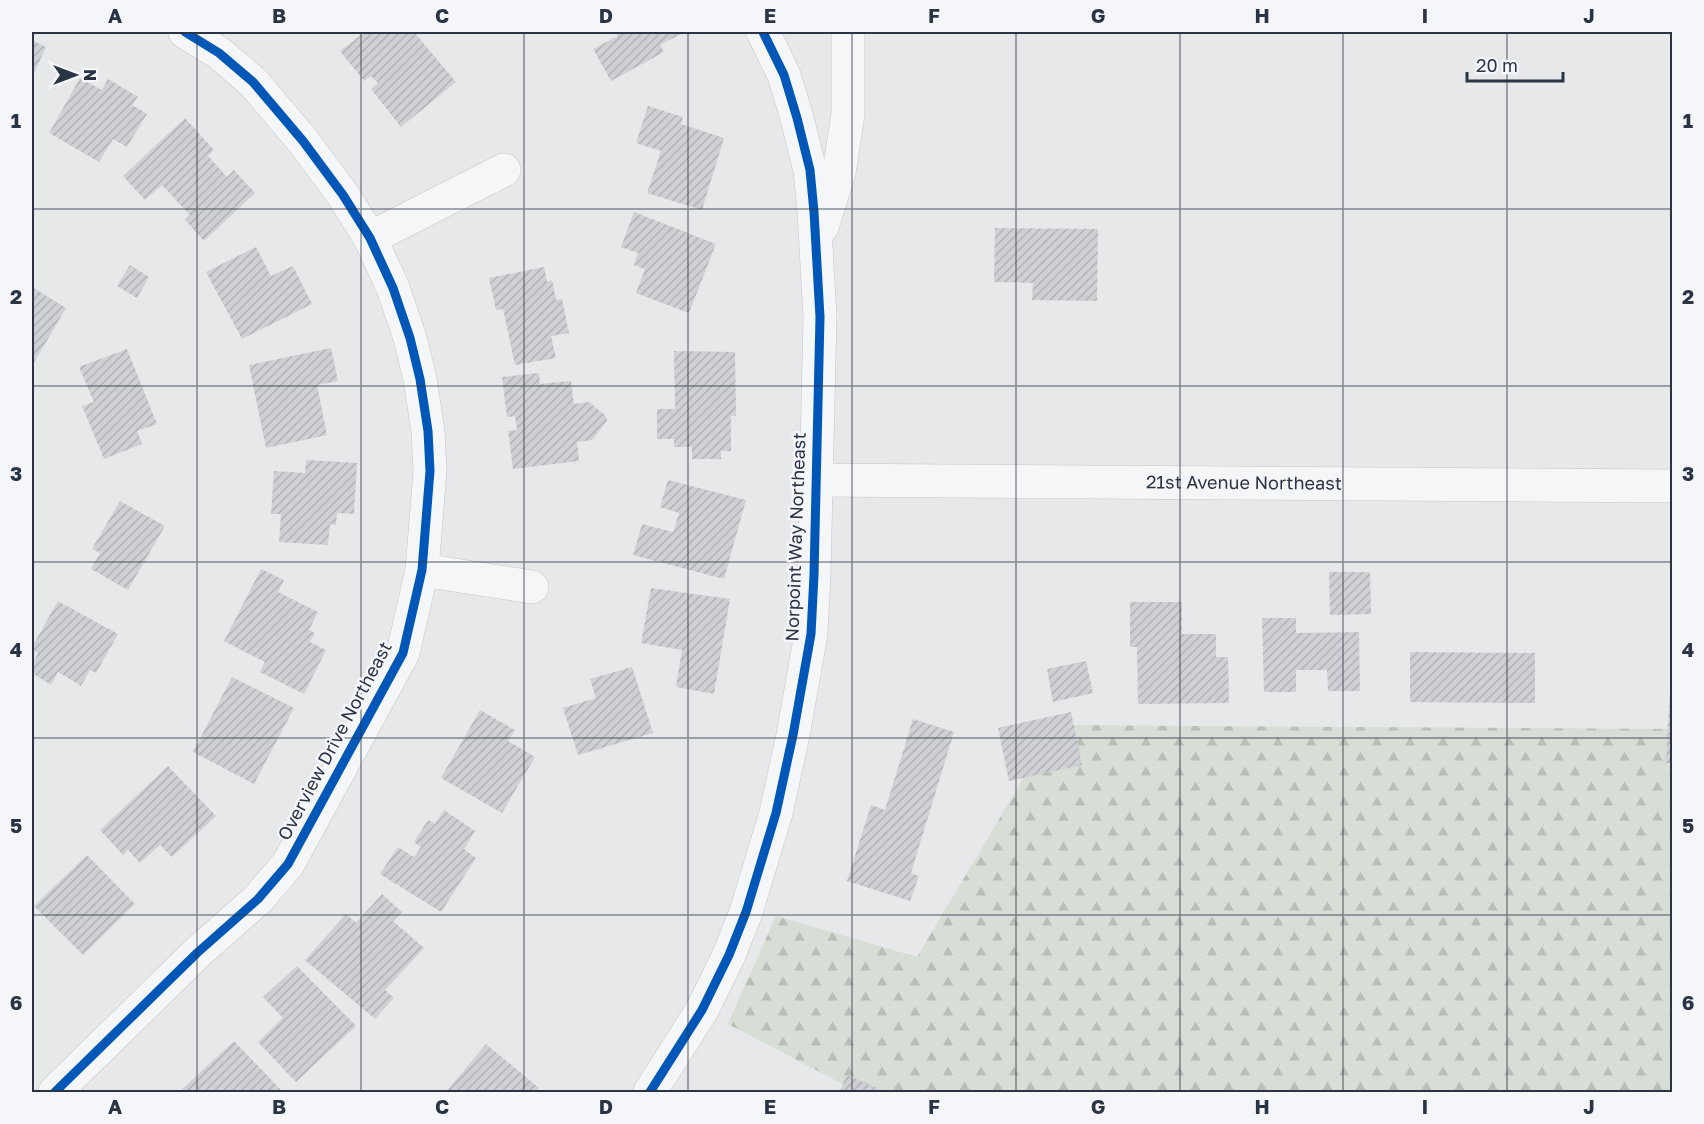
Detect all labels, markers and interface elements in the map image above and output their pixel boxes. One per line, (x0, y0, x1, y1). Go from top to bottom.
text: A (108, 3, 122, 27)
text: B (272, 3, 286, 27)
text: C (435, 3, 449, 27)
text: D (599, 3, 613, 27)
text: E (764, 3, 776, 27)
text: F (928, 3, 940, 27)
text: G (1091, 3, 1105, 27)
text: H (1254, 3, 1270, 27)
text: I (1422, 3, 1428, 27)
text: J (1583, 3, 1595, 27)
north arrow (45, 45, 105, 105)
scale bar (1467, 45, 1563, 83)
text: 20 m (1476, 54, 1518, 76)
text: N (80, 69, 100, 81)
text: 1 (11, 108, 21, 132)
text: 1 (1683, 108, 1693, 132)
text: 2 (10, 284, 22, 308)
text: 2 (1682, 284, 1694, 308)
street label: Norpoint Way Northeast (780, 432, 810, 642)
text: 3 (10, 461, 22, 485)
text: 3 (1682, 461, 1694, 485)
street label: 21st Avenue Northeast (1146, 470, 1342, 494)
text: 4 (10, 637, 22, 661)
street label: Overview Drive Northeast (272, 637, 396, 844)
text: 4 (1682, 637, 1694, 661)
text: 5 (10, 813, 22, 837)
text: 5 (1682, 813, 1694, 837)
text: 6 (10, 990, 22, 1014)
text: 6 (1682, 990, 1694, 1014)
text: A (108, 1094, 122, 1118)
text: B (272, 1094, 286, 1118)
text: C (435, 1094, 449, 1118)
text: D (599, 1094, 613, 1118)
text: E (764, 1094, 776, 1118)
text: F (928, 1094, 940, 1118)
text: G (1091, 1094, 1105, 1118)
text: H (1254, 1094, 1270, 1118)
text: I (1422, 1094, 1428, 1118)
text: J (1583, 1094, 1595, 1118)

